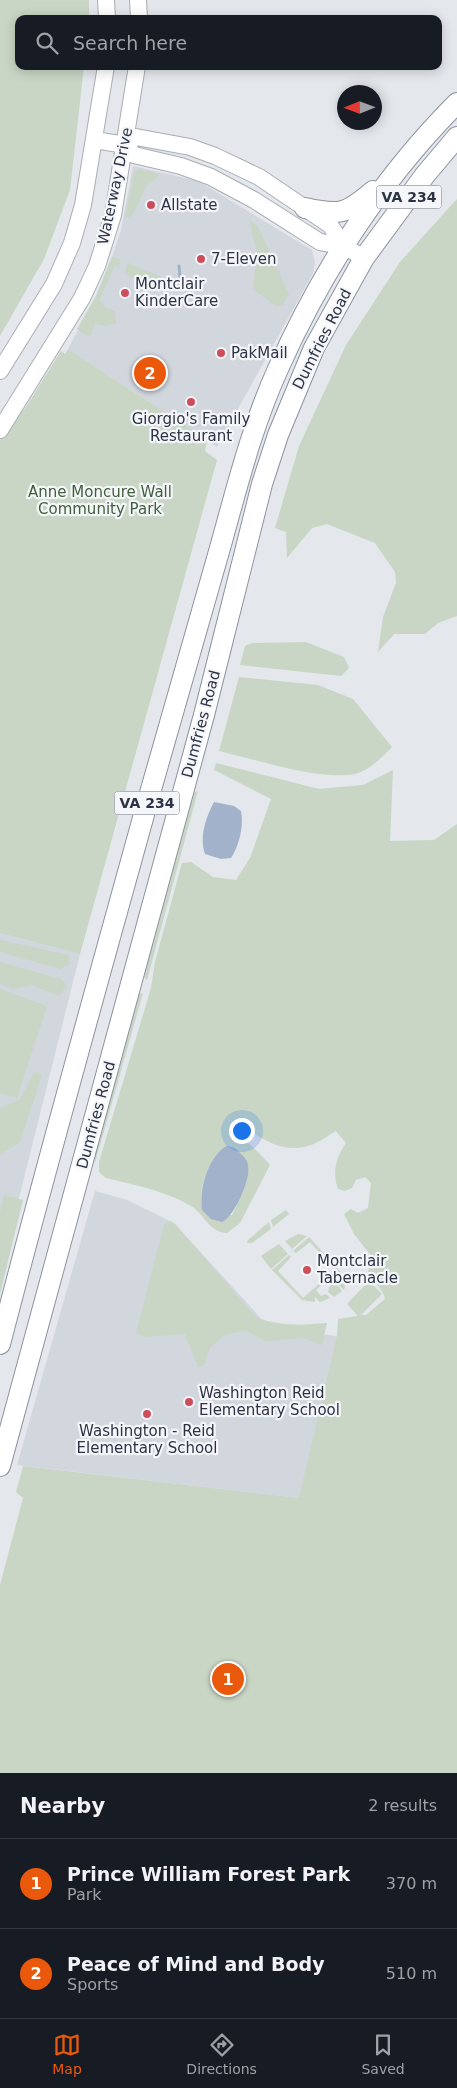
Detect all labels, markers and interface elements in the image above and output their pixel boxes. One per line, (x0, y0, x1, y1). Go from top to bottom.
search box (15, 15, 442, 70)
icon: search (33, 29, 61, 57)
text: Search here (73, 32, 187, 54)
north arrow (337, 85, 382, 130)
street label: Waterway Drive (94, 126, 136, 246)
road number: VA 234 (376, 186, 442, 208)
place label: Allstate (161, 196, 218, 214)
marker: Allstate (145, 199, 157, 211)
place label: 7-Eleven (211, 250, 276, 268)
marker: 7-Eleven (195, 253, 207, 265)
place label: Montclair KinderCare (135, 275, 218, 310)
street label: Dumfries Road (289, 286, 355, 392)
marker: Montclair KinderCare (119, 287, 131, 299)
place label: PakMail (231, 344, 288, 362)
marker: PakMail (215, 347, 227, 359)
pin: 2 (134, 354, 166, 392)
marker: Giorgio's Family Restaurant (185, 396, 197, 408)
place label: Giorgio's Family Restaurant (132, 410, 250, 445)
park label: Anne Moncure Wall Community Park (28, 483, 172, 518)
street label: Dumfries Road (178, 668, 224, 780)
road number: VA 234 (114, 791, 180, 814)
street label: Dumfries Road (73, 1059, 119, 1171)
your location (229, 1118, 255, 1144)
place label: Montclair Tabernacle (316, 1252, 398, 1287)
marker: Montclair Tabernacle (301, 1264, 313, 1276)
place label: Washington Reid Elementary School (199, 1384, 340, 1419)
marker: Washington Reid Elementary School (183, 1396, 195, 1408)
marker: Washington - Reid Elementary School (141, 1408, 153, 1420)
place label: Washington - Reid Elementary School (77, 1422, 217, 1457)
pin: 1 (212, 1660, 244, 1698)
text: Nearby (20, 1794, 105, 1818)
text: 2 results (368, 1796, 437, 1815)
text: Prince William Forest Park (67, 1863, 350, 1885)
text: 1 (30, 1874, 42, 1893)
text: 370 m (386, 1874, 437, 1893)
text: Park (67, 1885, 102, 1904)
text: Peace of Mind and Body (67, 1953, 325, 1975)
text: 2 (30, 1964, 42, 1983)
text: 510 m (386, 1964, 437, 1983)
text: Sports (67, 1975, 118, 1994)
tab: Map (52, 2031, 82, 2077)
tab: Directions (186, 2031, 257, 2077)
tab: Saved (361, 2031, 405, 2077)

